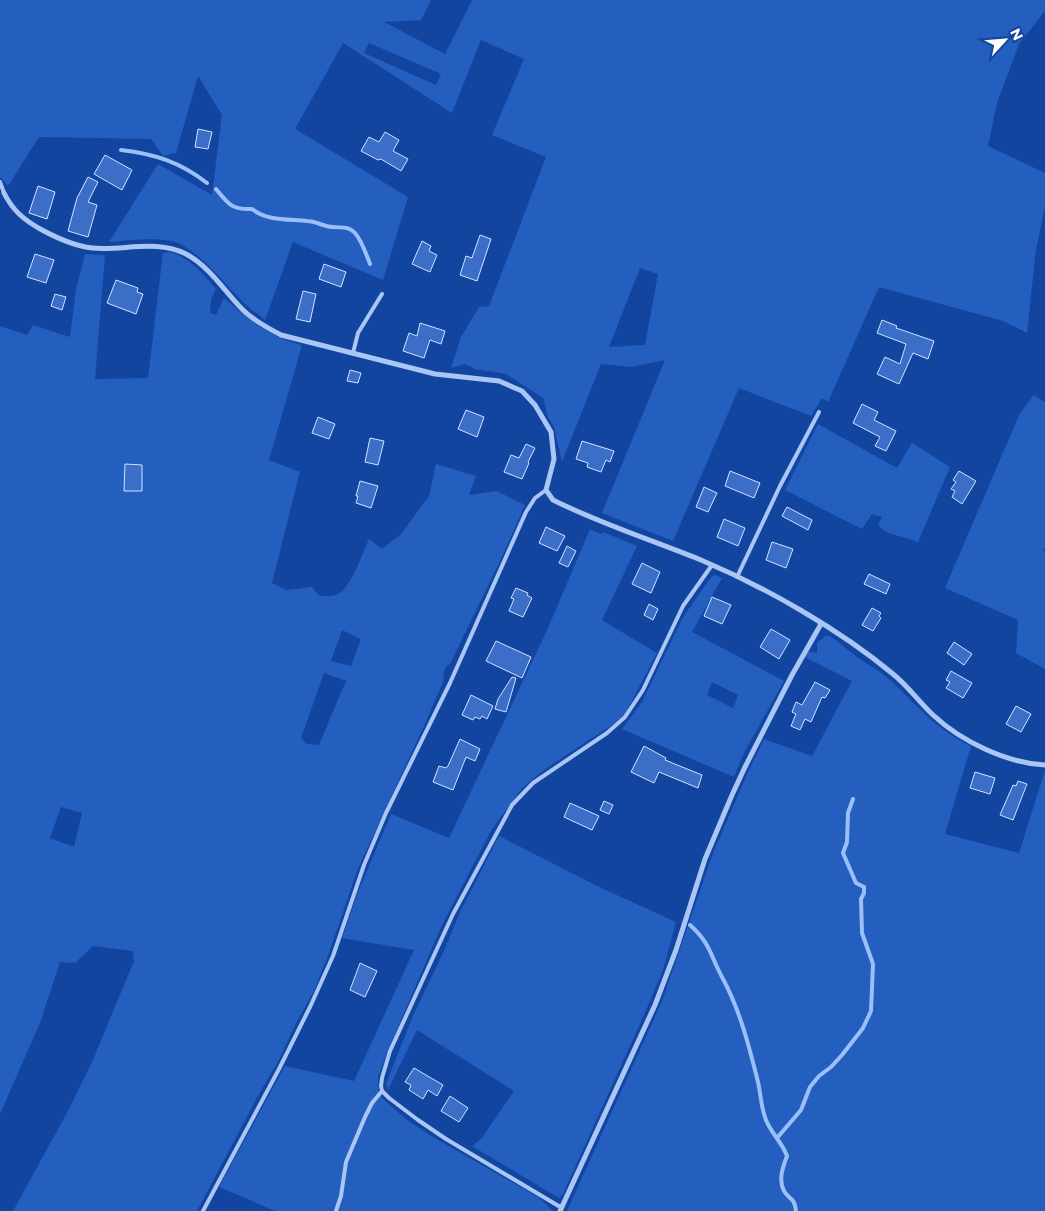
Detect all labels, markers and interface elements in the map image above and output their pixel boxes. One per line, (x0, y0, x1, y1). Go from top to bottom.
north arrow (980, 15, 1030, 65)
text: N (1006, 25, 1027, 43)

